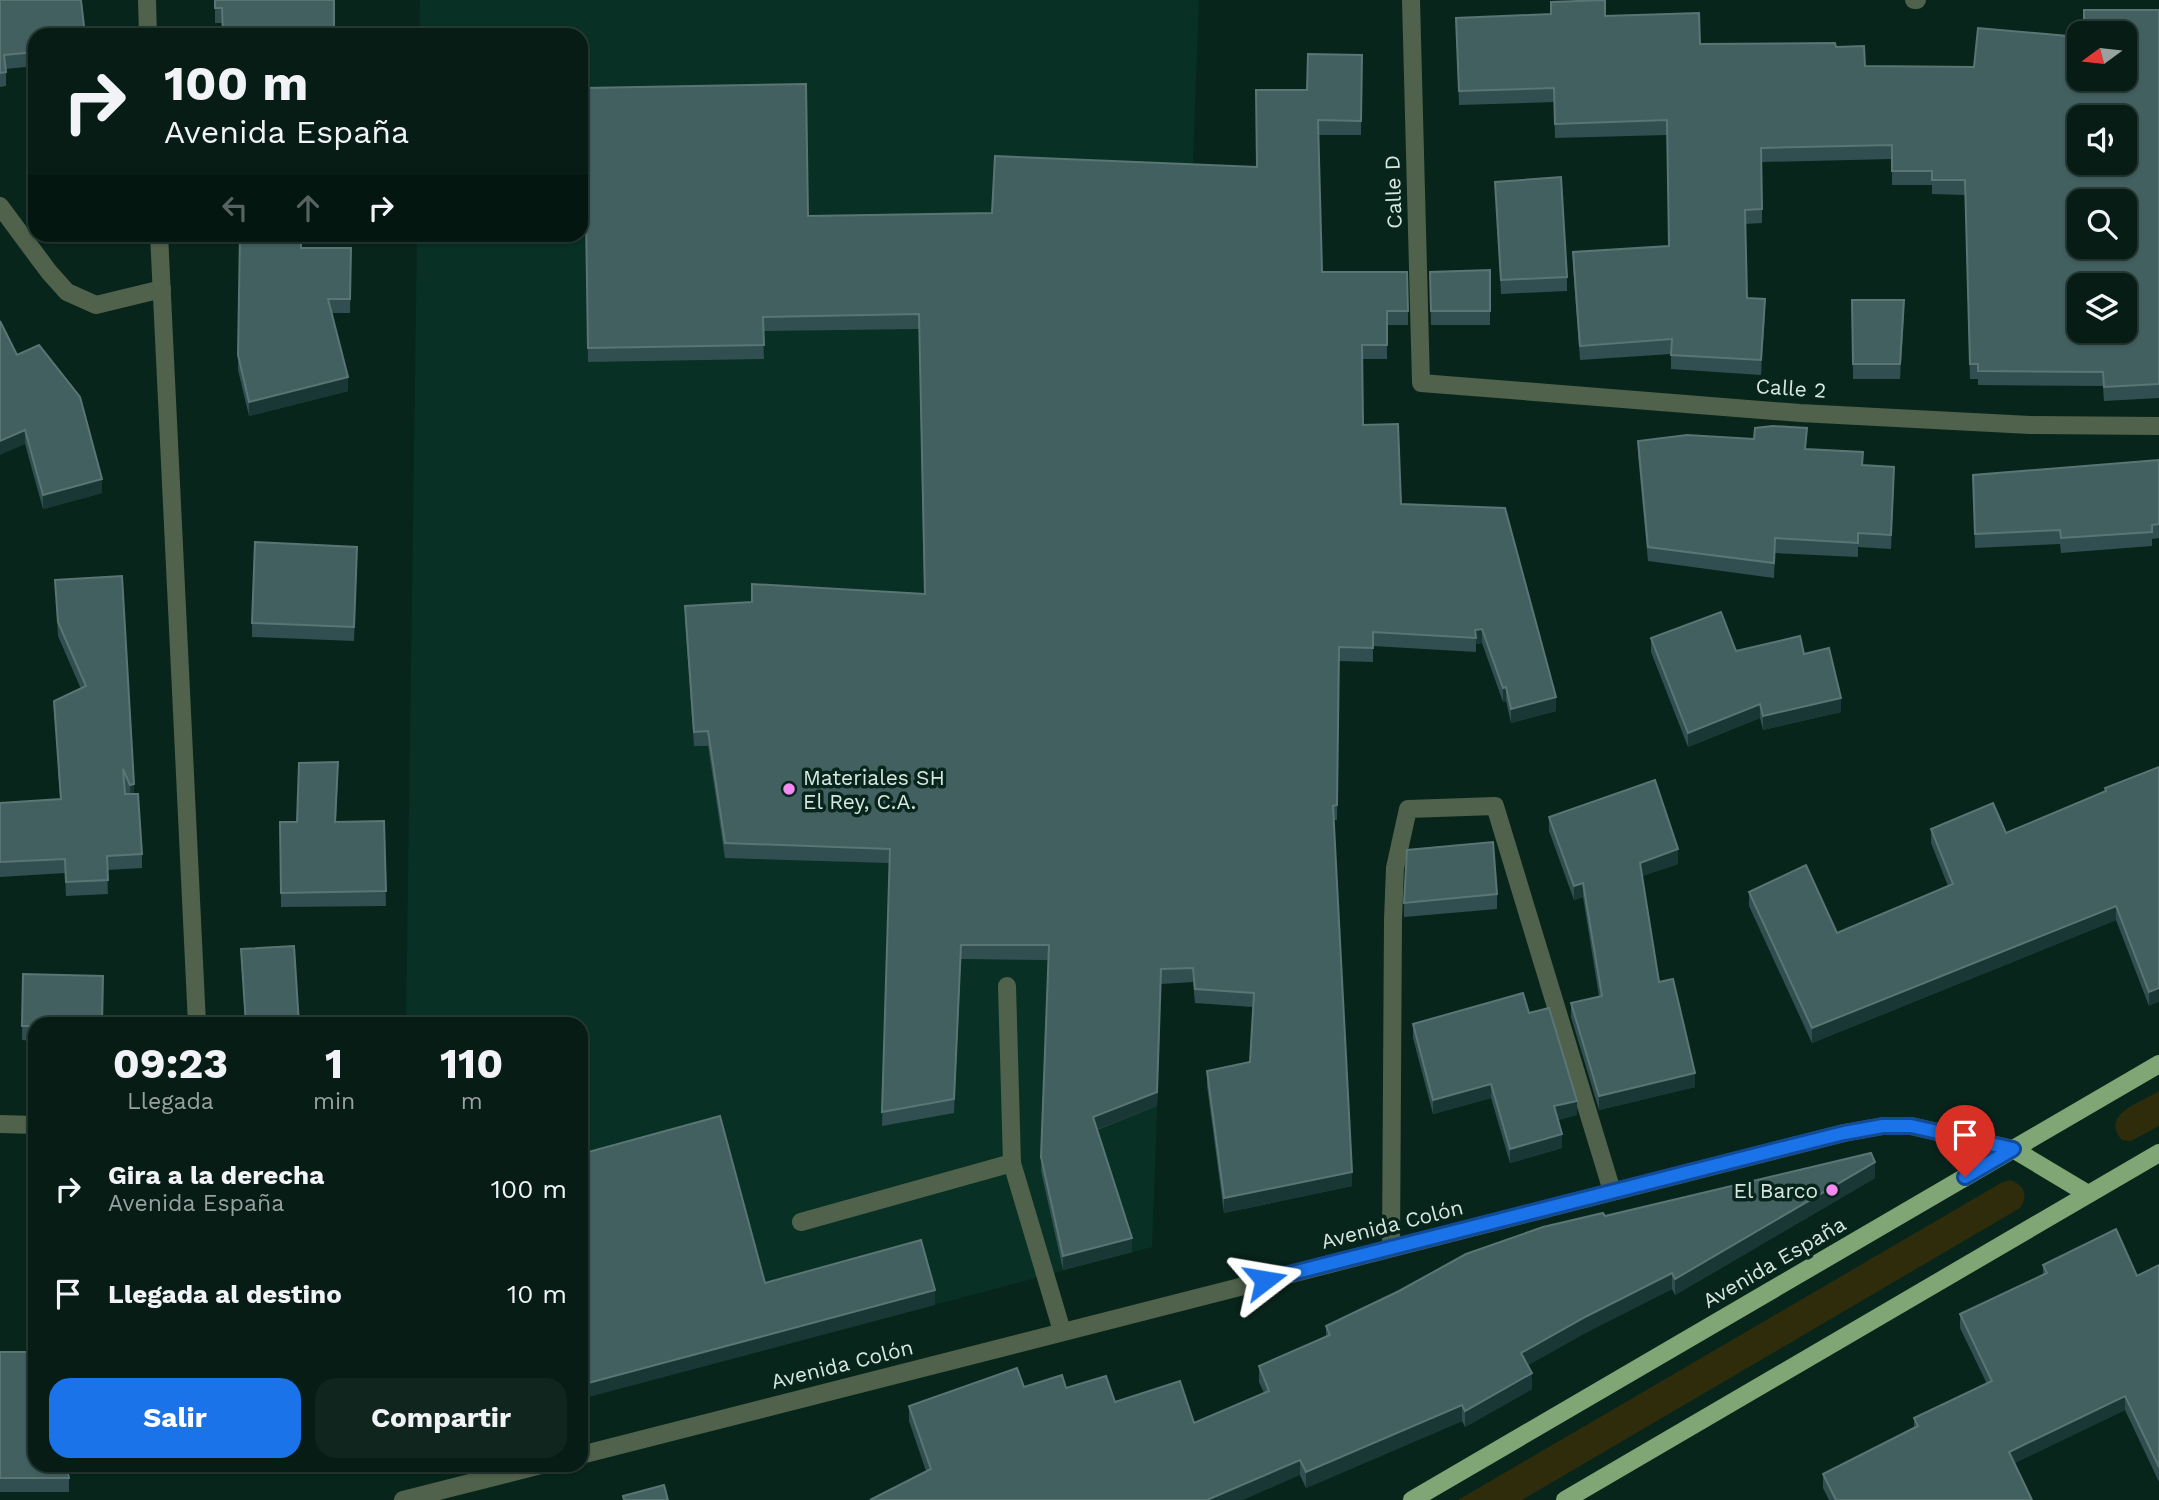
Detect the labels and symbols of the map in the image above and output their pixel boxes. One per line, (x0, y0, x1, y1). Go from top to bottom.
north arrow (2067, 21, 2137, 91)
street label: Calle D (1379, 155, 1407, 229)
street label: Calle 2 (1755, 373, 1827, 403)
place label: Materiales SH El Rey, C.A. (803, 765, 945, 814)
marker: Materiales SH El Rey, C.A. (781, 781, 797, 797)
pin (1935, 1105, 1995, 1177)
place label: El Barco (1734, 1178, 1818, 1203)
marker: El Barco (1824, 1182, 1840, 1198)
street label: Avenida Colón (1318, 1194, 1466, 1254)
street label: Avenida España (1698, 1211, 1850, 1313)
position arrow (1228, 1243, 1302, 1317)
street label: Avenida Colón (768, 1334, 916, 1394)

